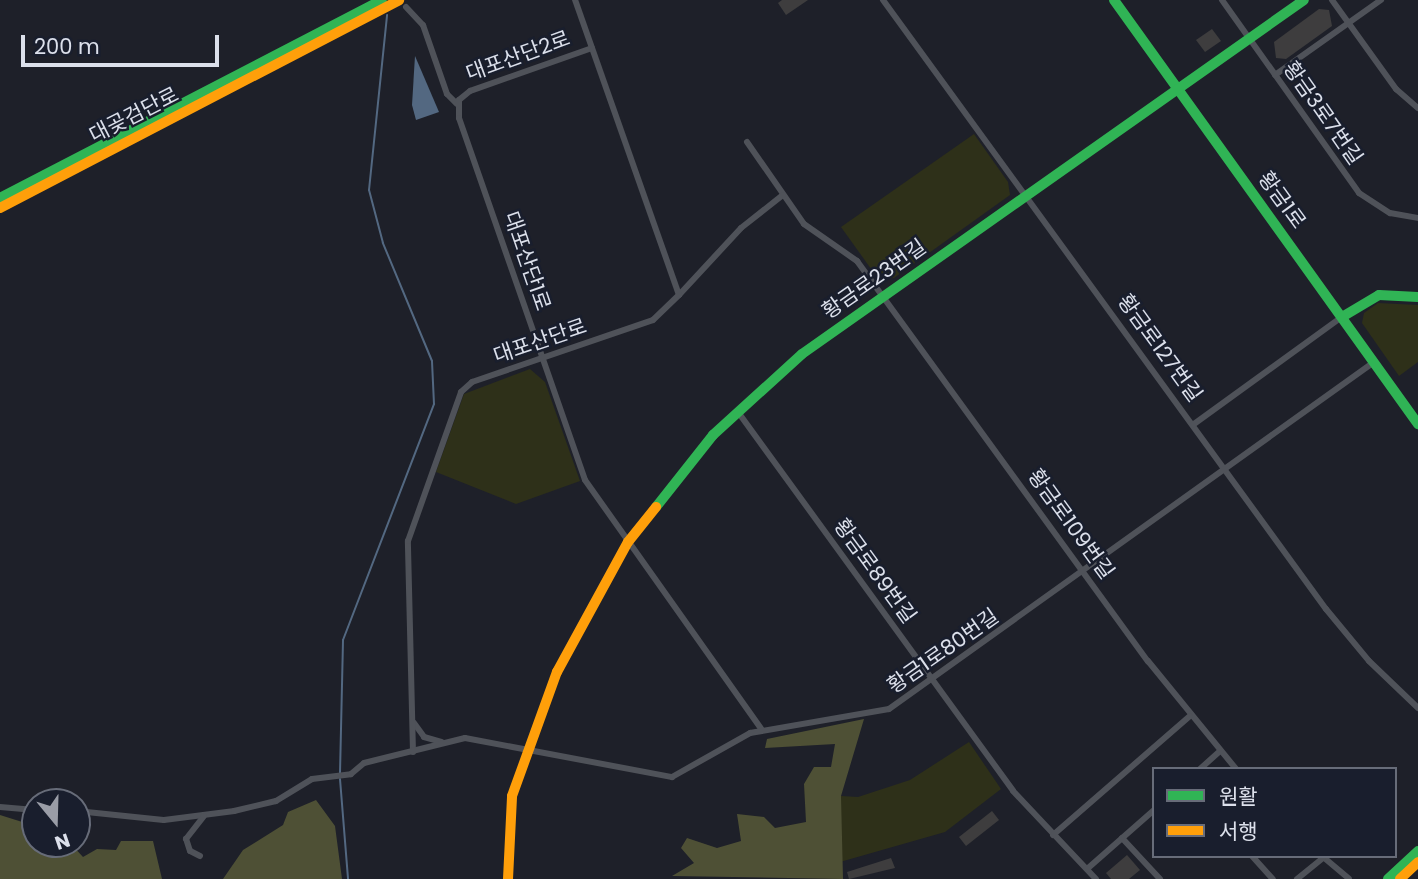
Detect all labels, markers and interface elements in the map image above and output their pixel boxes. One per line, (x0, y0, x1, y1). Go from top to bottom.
scale bar (24, 21, 222, 65)
street label: 대포산단2로 (463, 26, 573, 86)
text: 200 m (34, 32, 100, 61)
street label: 황금3로7번길 (1278, 56, 1368, 170)
street label: 대곶검단로 (85, 82, 183, 148)
street label: 황금1로 (1253, 166, 1311, 234)
street label: 대포산단1로 (498, 208, 556, 314)
street label: 황금로23번길 (817, 234, 931, 324)
street label: 황금로127번길 (1113, 289, 1207, 407)
street label: 대포산단로 (490, 313, 590, 369)
street label: 황금로109번길 (1023, 464, 1119, 584)
street label: 황금로89번길 (829, 514, 921, 628)
street label: 황금1로80번길 (883, 603, 1003, 699)
legend (1152, 767, 1397, 858)
text: 원활 (1219, 782, 1258, 811)
north arrow (21, 788, 91, 858)
text: 서행 (1219, 817, 1258, 846)
text: N (51, 826, 74, 857)

